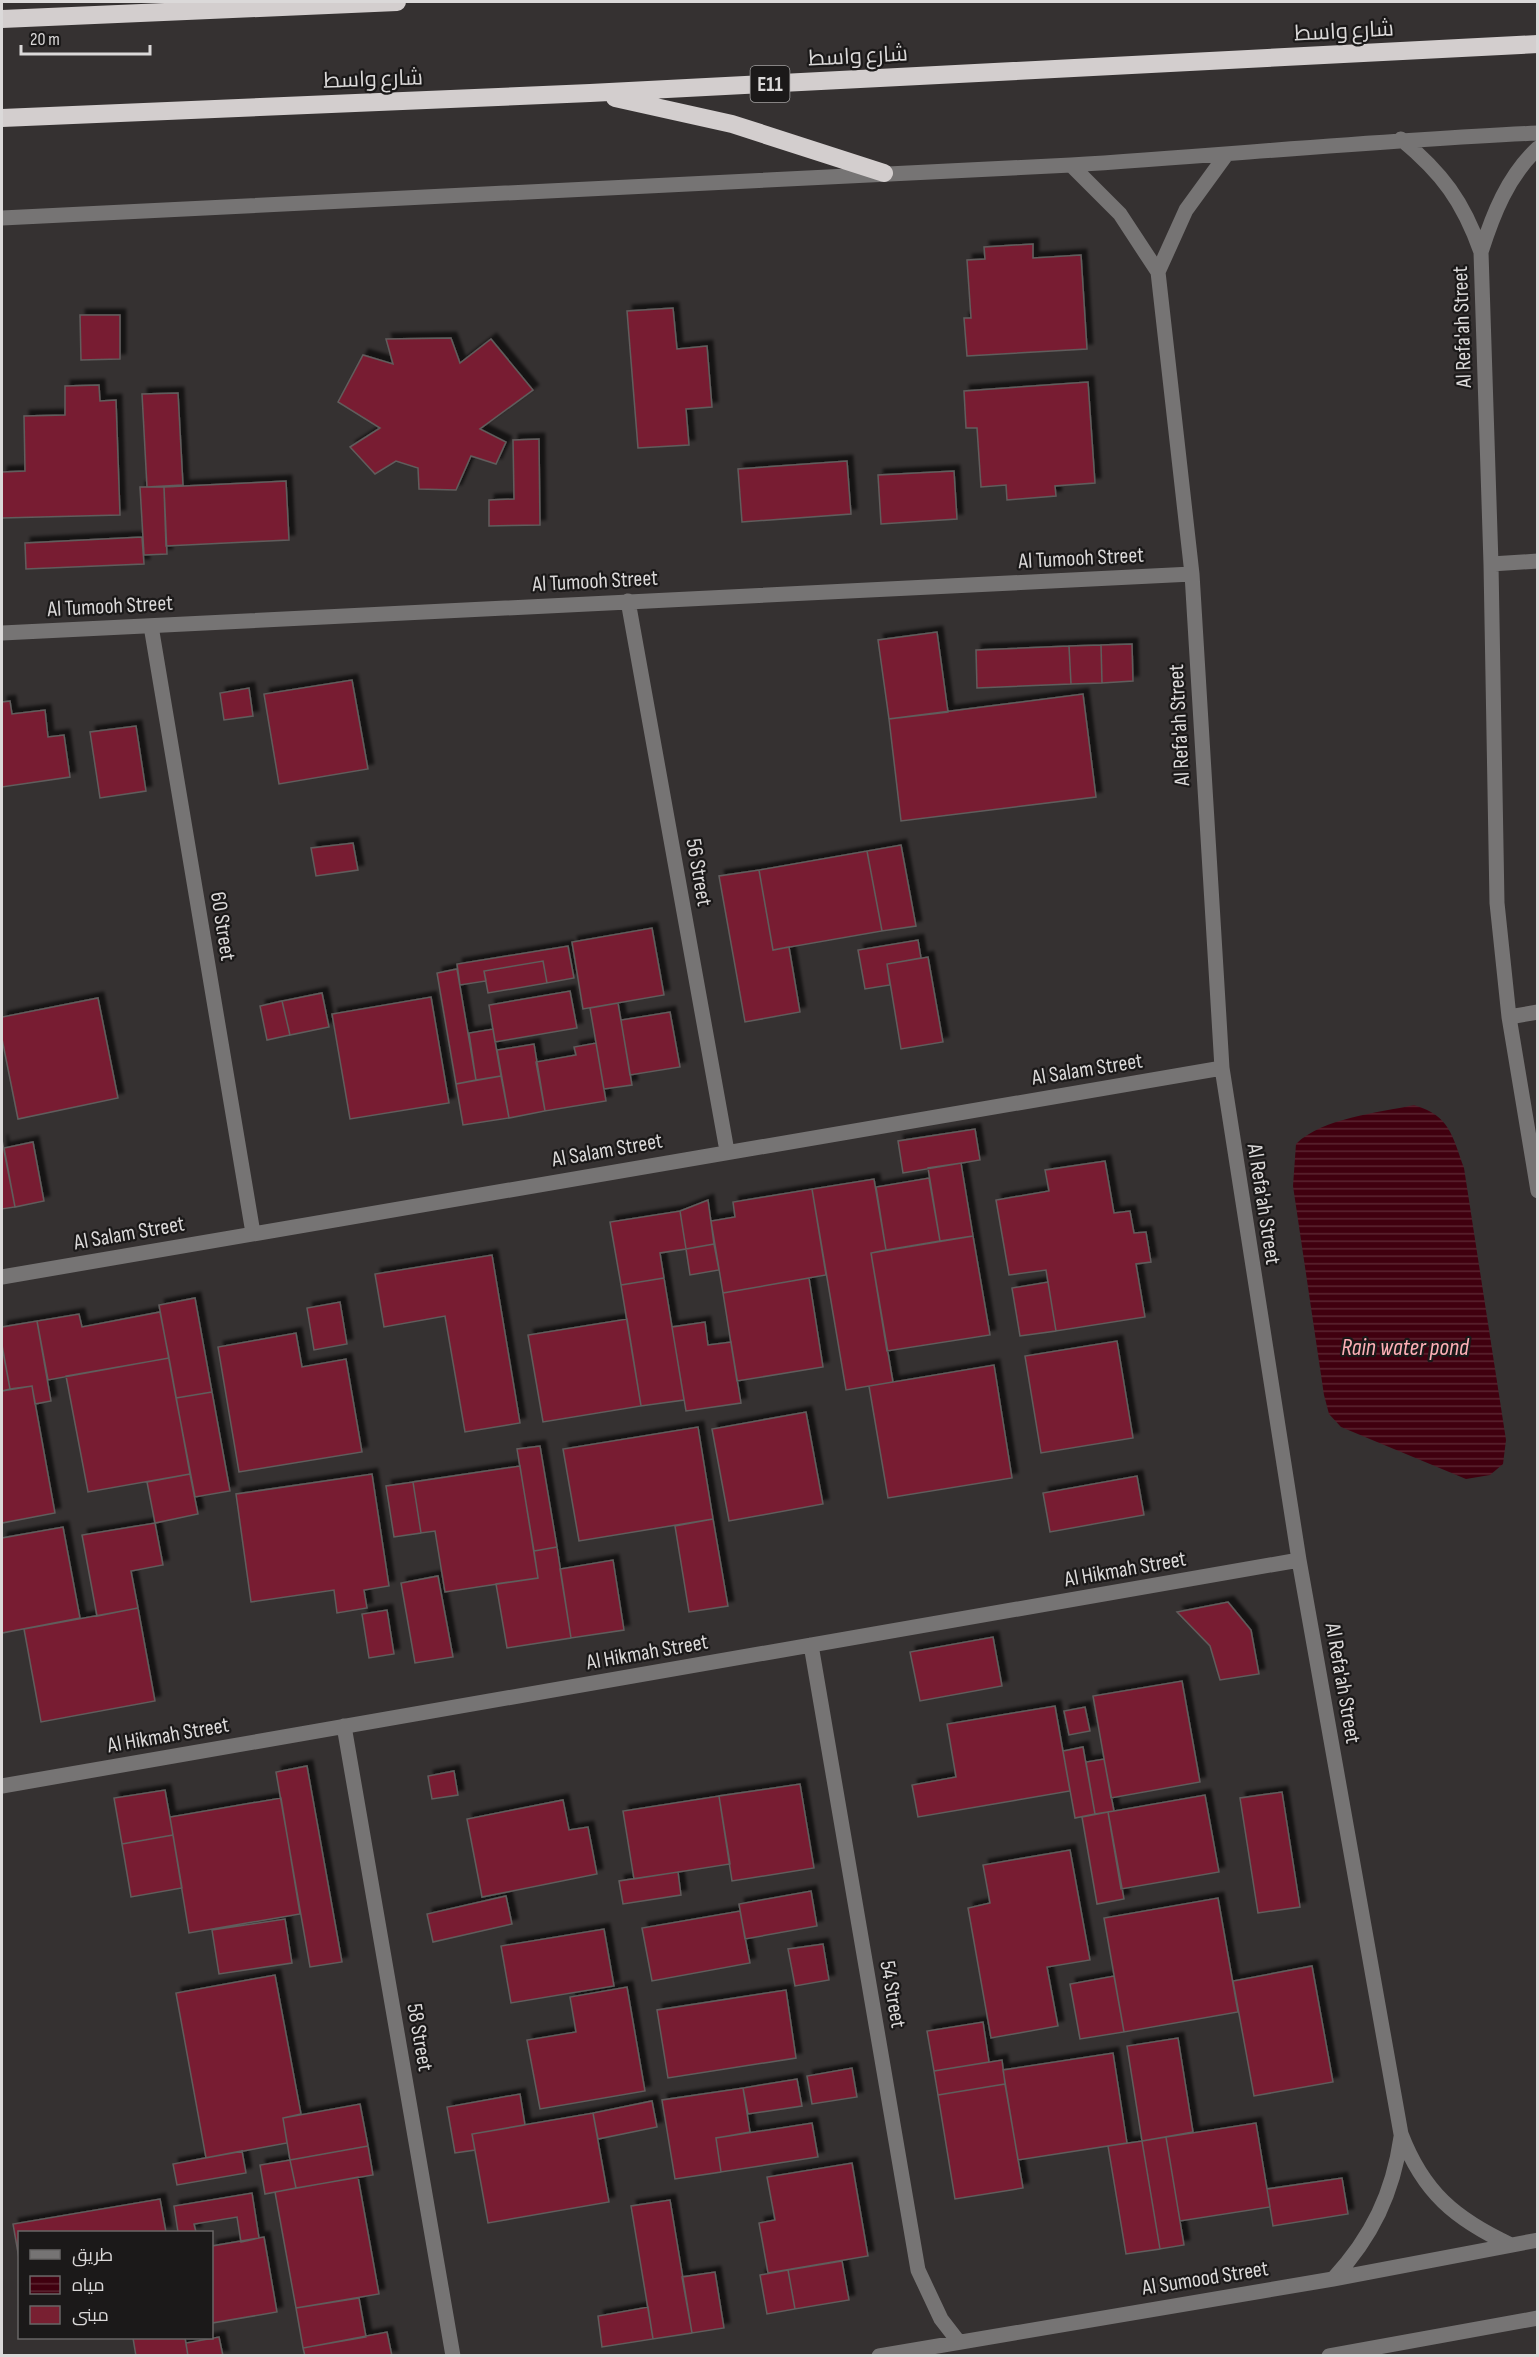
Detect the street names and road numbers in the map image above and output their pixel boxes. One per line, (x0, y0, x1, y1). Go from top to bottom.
street label: شارع واسط (1294, 15, 1395, 48)
street label: شارع واسط (808, 40, 909, 73)
street label: شارع واسط (323, 64, 423, 95)
road number: E11 (750, 66, 790, 102)
street label: Al Refa'ah Street (1447, 265, 1478, 389)
street label: Al Tumooh Street (1017, 542, 1145, 575)
street label: Al Tumooh Street (531, 565, 659, 598)
street label: Al Tumooh Street (46, 590, 174, 623)
street label: Al Refa'ah Street (1163, 663, 1196, 787)
street label: 56 Street (679, 836, 718, 909)
street label: 60 Street (204, 890, 241, 963)
street label: Al Salam Street (1029, 1047, 1145, 1092)
street label: Al Salam Street (549, 1127, 665, 1174)
street label: Al Refa'ah Street (1240, 1141, 1286, 1267)
street label: Al Salam Street (71, 1210, 187, 1257)
street label: Al Hikmah Street (1061, 1545, 1188, 1594)
street label: Al Refa'ah Street (1318, 1620, 1366, 1746)
street label: Al Hikmah Street (583, 1628, 710, 1677)
street label: Al Hikmah Street (104, 1711, 231, 1760)
street label: 54 Street (873, 1958, 912, 2030)
street label: 58 Street (400, 2001, 439, 2074)
street label: Al Sumood Street (1139, 2255, 1271, 2302)

